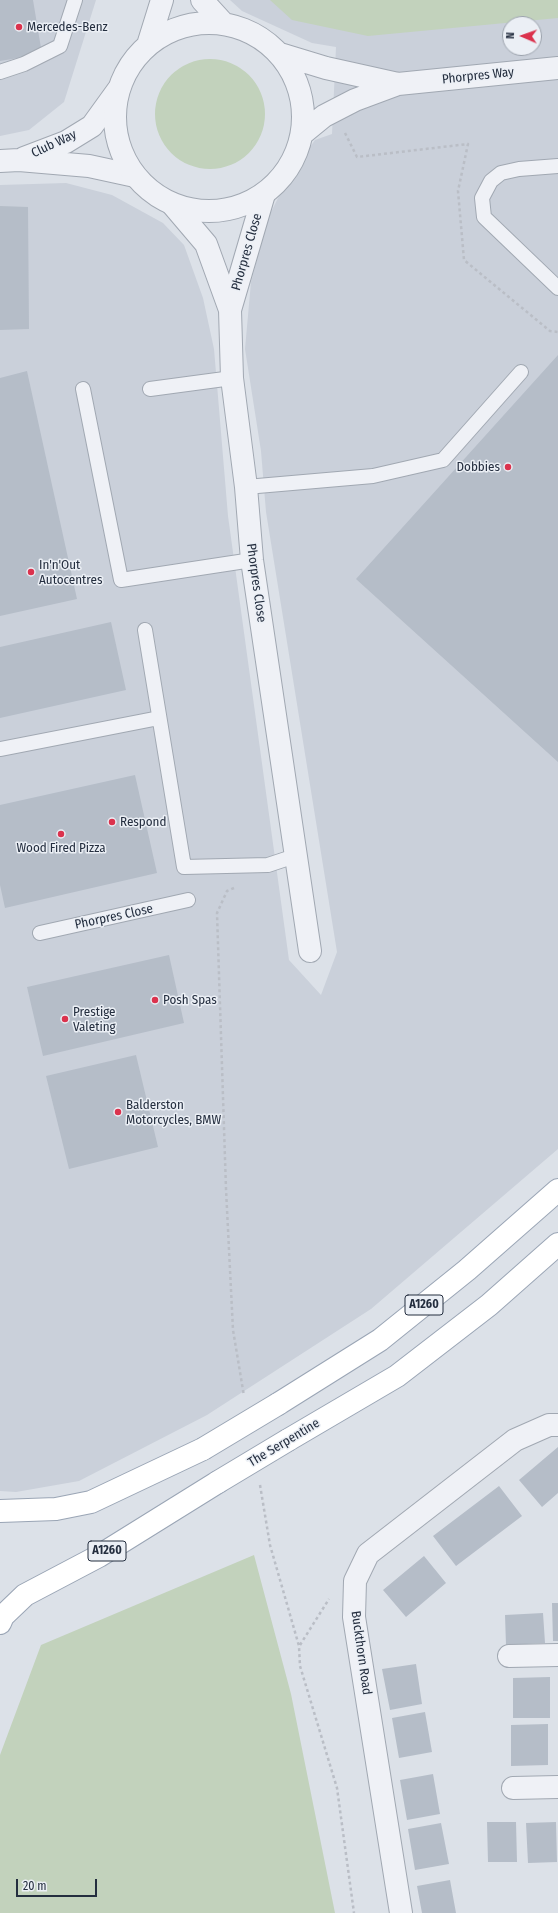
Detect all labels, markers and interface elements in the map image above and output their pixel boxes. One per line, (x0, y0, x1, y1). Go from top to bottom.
north arrow (502, 16, 542, 56)
place label: Mercedes-Benz (27, 19, 108, 35)
marker: Mercedes-Benz (14, 22, 24, 32)
text: N (504, 32, 517, 39)
street label: Phorpres Way (441, 64, 515, 88)
street label: Club Way (29, 127, 79, 161)
street label: Phorpres Close (229, 212, 265, 292)
place label: Dobbies (457, 459, 500, 475)
marker: Dobbies (503, 462, 513, 472)
street label: Phorpres Close (243, 543, 269, 623)
place label: In'n'Out Autocentres (39, 557, 103, 588)
marker: In'n'Out Autocentres (26, 567, 36, 577)
place label: Respond (120, 814, 166, 830)
marker: Respond (107, 817, 117, 827)
marker: Wood Fired Pizza (56, 829, 66, 839)
place label: Wood Fired Pizza (16, 840, 106, 856)
street label: Phorpres Close (73, 901, 155, 933)
place label: Posh Spas (163, 992, 217, 1008)
marker: Posh Spas (150, 995, 160, 1005)
place label: Prestige Valeting (73, 1004, 116, 1035)
marker: Prestige Valeting (60, 1014, 70, 1024)
place label: Balderston Motorcycles, BMW (126, 1097, 221, 1128)
marker: Balderston Motorcycles, BMW (113, 1107, 123, 1117)
road number: A1260 (405, 1295, 443, 1315)
street label: The Serpentine (245, 1416, 323, 1470)
road number: A1260 (88, 1541, 126, 1561)
street label: Buckthorn Road (347, 1610, 375, 1696)
scale bar (18, 1871, 99, 1897)
text: 20 m (23, 1879, 47, 1893)

